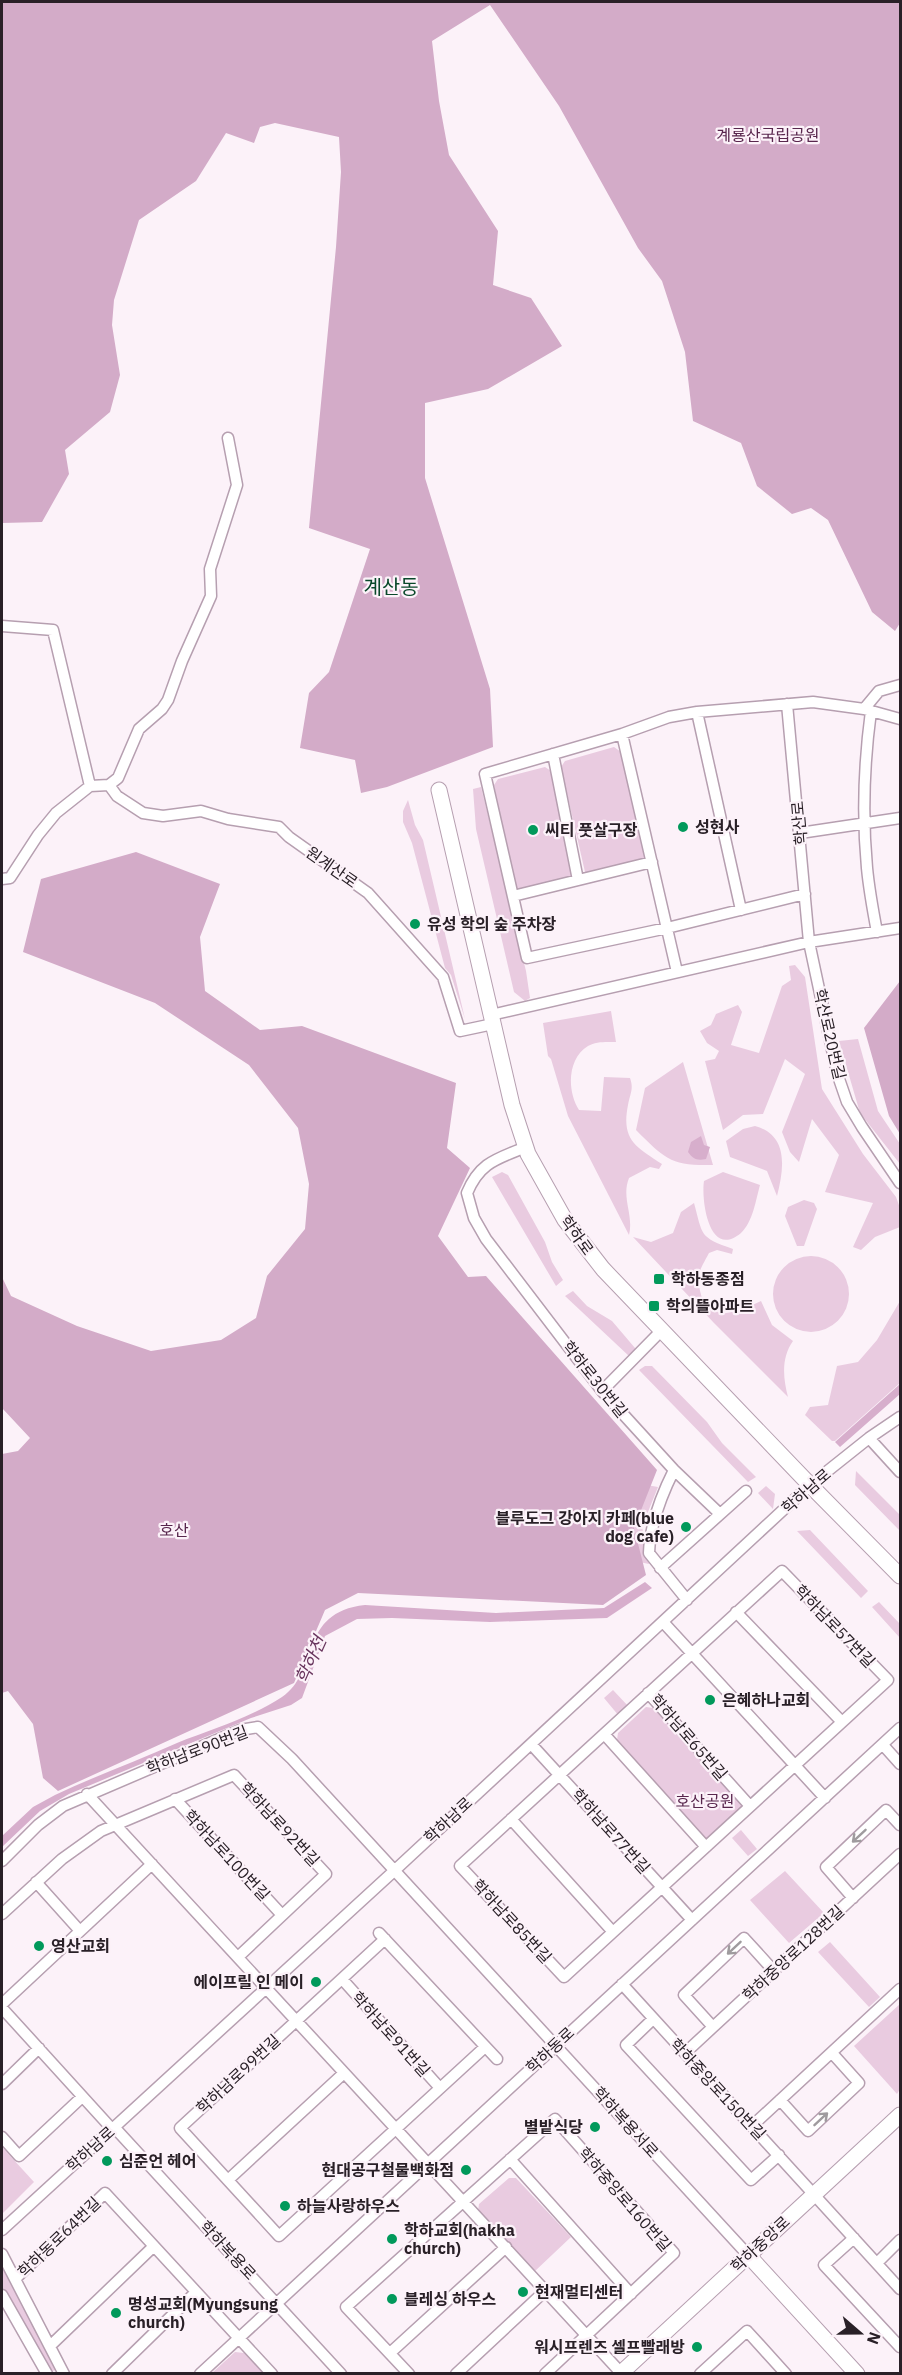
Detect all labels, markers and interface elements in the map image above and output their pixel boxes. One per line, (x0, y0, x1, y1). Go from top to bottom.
park label: 계룡산국립공원 (716, 125, 820, 145)
district label: 계산동 (363, 573, 419, 600)
street label: 학산로 (787, 800, 811, 846)
place label: 성현사 (695, 817, 739, 837)
place label: 씨티 풋살구장 (545, 820, 637, 840)
marker: 성현사 (676, 820, 690, 834)
marker: 씨티 풋살구장 (526, 823, 540, 837)
street label: 원계산로 (302, 842, 362, 892)
place label: 유성 학의 숲 주차장 (427, 914, 556, 934)
marker: 유성 학의 숲 주차장 (408, 917, 422, 931)
street label: 학산로20번길 (810, 987, 850, 1081)
street label: 학하로 (556, 1211, 598, 1259)
place label: 학하동종점 (671, 1269, 745, 1289)
marker: 학하동종점 (652, 1272, 666, 1286)
place label: 학의뜰아파트 (666, 1296, 755, 1316)
marker: 학의뜰아파트 (647, 1299, 661, 1313)
street label: 학하로30번길 (558, 1337, 632, 1421)
street label: 학하남로 (777, 1464, 835, 1518)
place label: 블루도그 강아지 카페(blue dog cafe) (495, 1508, 674, 1546)
park label: 호산 (159, 1520, 189, 1540)
marker: 블루도그 강아지 카페(blue dog cafe) (679, 1520, 693, 1534)
street label: 학하남로57번길 (790, 1580, 880, 1672)
water label: 학하천 (290, 1630, 332, 1687)
street label: 학하남로65번길 (646, 1690, 732, 1784)
place label: 은혜하나교회 (722, 1690, 810, 1710)
marker: 은혜하나교회 (703, 1693, 717, 1707)
street label: 학하남로90번길 (143, 1721, 251, 1779)
street label: 학하남로92번길 (236, 1778, 324, 1870)
street label: 학하남로77번길 (568, 1784, 654, 1878)
park label: 호산공원 (676, 1791, 734, 1811)
street label: 학하남로 (420, 1792, 477, 1847)
street label: 학하남로100번길 (180, 1805, 274, 1905)
one-way arrow (851, 1828, 866, 1843)
street label: 학하남로85번길 (468, 1875, 556, 1967)
street label: 학하중앙로128번길 (738, 1901, 848, 2005)
place label: 영산교회 (51, 1936, 110, 1956)
marker: 영산교회 (32, 1939, 46, 1953)
one-way arrow (726, 1941, 741, 1955)
place label: 에이프릴 인 메이 (193, 1972, 304, 1992)
marker: 에이프릴 인 메이 (309, 1975, 323, 1989)
street label: 학하남로91번길 (348, 1987, 434, 2081)
street label: 학하동로 (522, 2022, 579, 2077)
street label: 학하남로99번길 (192, 2030, 284, 2118)
street label: 학하중앙로150번길 (666, 2034, 770, 2144)
street label: 학하복용서로 (589, 2082, 663, 2162)
one-way arrow (813, 2112, 828, 2126)
place label: 별밭식당 (524, 2117, 583, 2137)
marker: 별밭식당 (588, 2120, 602, 2134)
street label: 학하남로 (61, 2122, 119, 2176)
street label: 학하중앙로160번길 (574, 2143, 676, 2255)
place label: 심준언 헤어 (119, 2151, 196, 2171)
marker: 심준언 헤어 (100, 2154, 114, 2168)
place label: 현대공구철물백화점 (322, 2160, 454, 2180)
marker: 현대공구철물백화점 (459, 2163, 473, 2177)
street label: 학하동로64번길 (13, 2192, 105, 2282)
place label: 하늘사랑하우스 (297, 2196, 400, 2216)
marker: 하늘사랑하우스 (278, 2199, 292, 2213)
street label: 학하중앙로 (726, 2211, 794, 2276)
street label: 학하복용로 (196, 2216, 261, 2284)
place label: 학하교회(hakha church) (404, 2220, 515, 2258)
marker: 학하교회(hakha church) (385, 2232, 399, 2246)
place label: 현재멀티센터 (535, 2282, 623, 2302)
marker: 현재멀티센터 (516, 2285, 530, 2299)
place label: 블레싱 하우스 (404, 2289, 496, 2309)
marker: 블레싱 하우스 (385, 2292, 399, 2306)
place label: 명성교회(Myungsung church) (128, 2294, 278, 2332)
north arrow (830, 2303, 890, 2363)
marker: 명성교회(Myungsung church) (109, 2306, 123, 2320)
text: N (863, 2329, 885, 2347)
place label: 워시프렌즈 셀프빨래방 (534, 2337, 685, 2357)
marker: 워시프렌즈 셀프빨래방 (690, 2340, 704, 2354)

